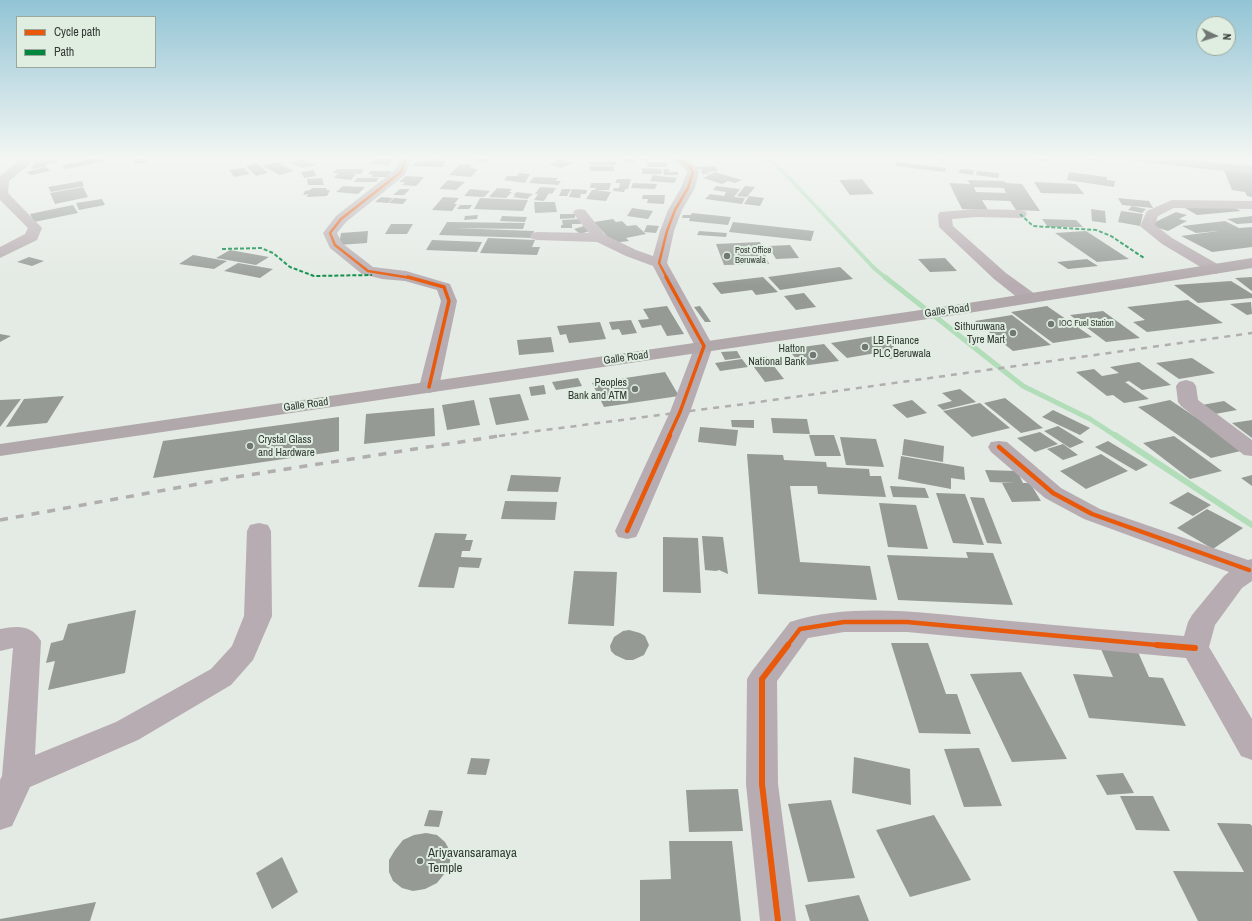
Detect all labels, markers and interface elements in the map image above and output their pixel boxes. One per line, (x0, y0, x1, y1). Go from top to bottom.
legend (16, 16, 156, 68)
north arrow (1196, 16, 1236, 56)
text: Cycle path (54, 24, 101, 40)
text: N (1220, 33, 1234, 40)
text: Path (54, 44, 74, 60)
place label: Post Office Beruwala (735, 246, 771, 267)
marker: Post Office Beruwala (722, 251, 732, 261)
street label: Galle Road (924, 301, 970, 321)
marker: IOC Fuel Station (1046, 319, 1056, 329)
place label: IOC Fuel Station (1059, 319, 1114, 329)
place label: Sithuruwana Tyre Mart (954, 320, 1005, 346)
marker: Sithuruwana Tyre Mart (1008, 328, 1018, 338)
place label: LB Finance PLC Beruwala (873, 334, 931, 360)
place label: Hatton National Bank (748, 342, 805, 368)
marker: LB Finance PLC Beruwala (860, 342, 870, 352)
street label: Galle Road (603, 348, 649, 368)
marker: Hatton National Bank (808, 350, 818, 360)
place label: Peoples Bank and ATM (568, 376, 627, 402)
marker: Peoples Bank and ATM (630, 384, 640, 394)
street label: Galle Road (283, 395, 329, 415)
place label: Crystal Glass and Hardware (258, 433, 315, 459)
marker: Crystal Glass and Hardware (245, 441, 255, 451)
place label: Ariyavansaramaya Temple (428, 846, 517, 877)
marker: Ariyavansaramaya Temple (415, 856, 425, 866)

